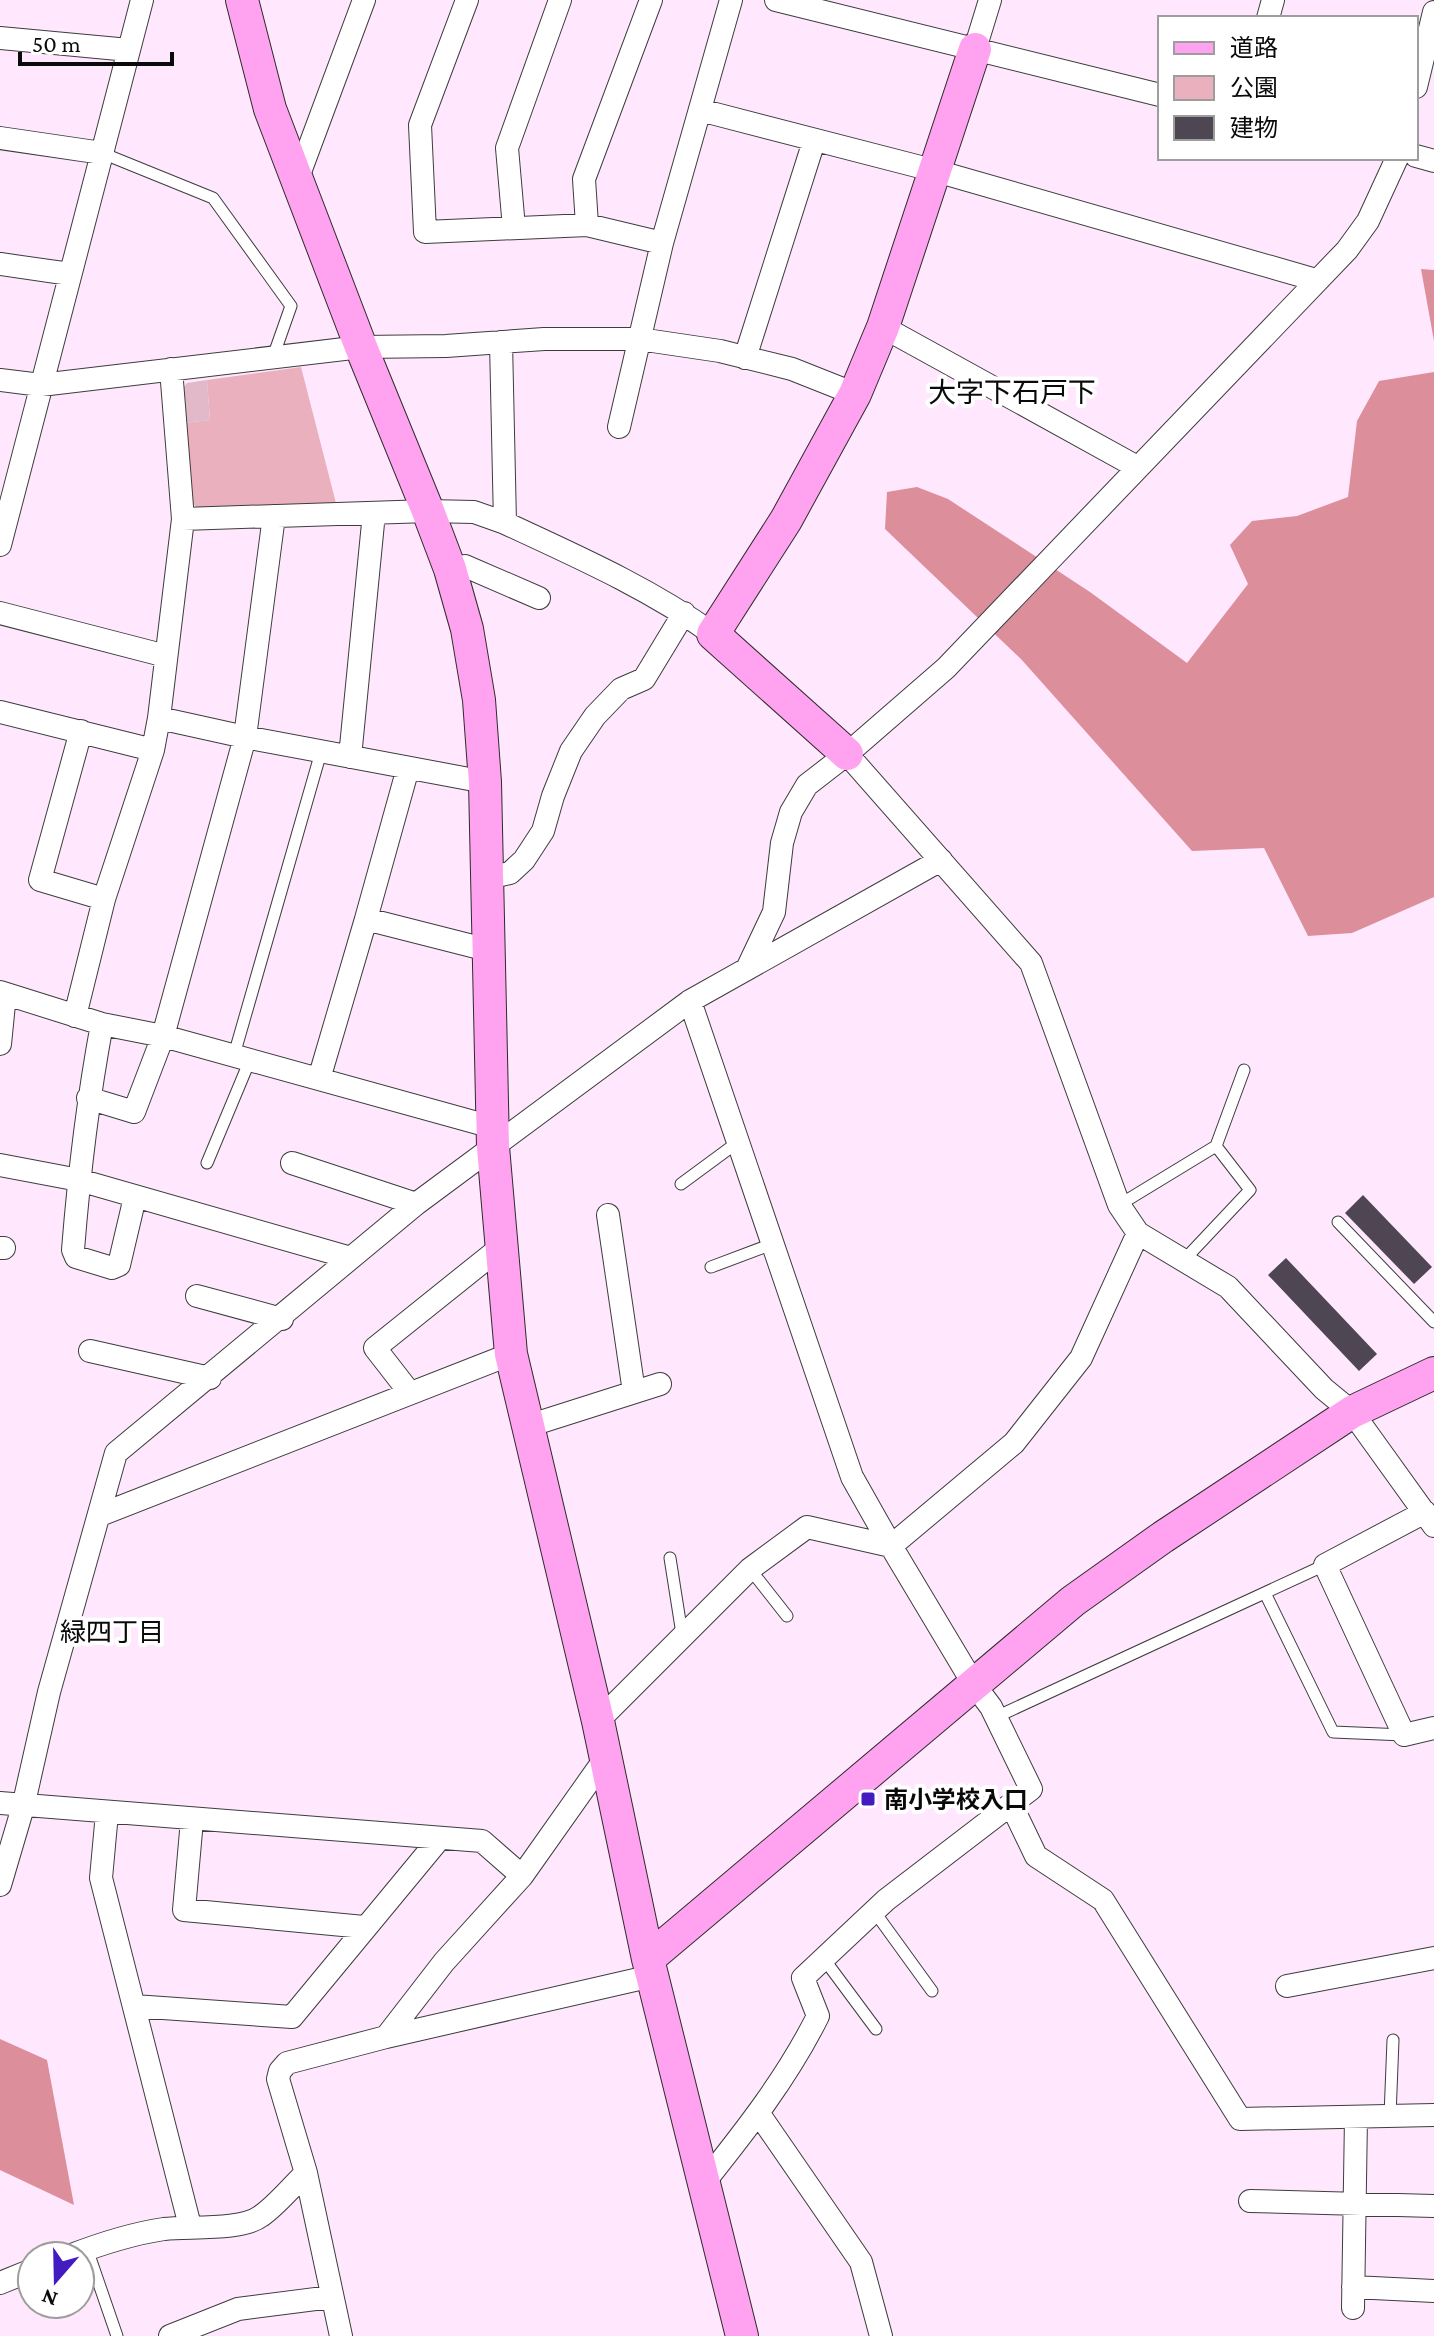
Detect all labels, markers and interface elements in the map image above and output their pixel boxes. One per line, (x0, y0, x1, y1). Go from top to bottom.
scale bar (20, 16, 172, 66)
legend (1158, 16, 1418, 160)
text: 50 m (32, 30, 81, 57)
text: 道路 (1230, 34, 1278, 61)
text: 公園 (1230, 74, 1278, 101)
text: 建物 (1230, 114, 1278, 141)
district label: 大字下石戸下 (928, 377, 1096, 408)
district label: 緑四丁目 (60, 1618, 164, 1647)
place label: 南小学校入口 (884, 1786, 1028, 1813)
marker: 南小学校入口 (859, 1790, 877, 1808)
north arrow (16, 2240, 96, 2320)
text: N (38, 2284, 61, 2313)

